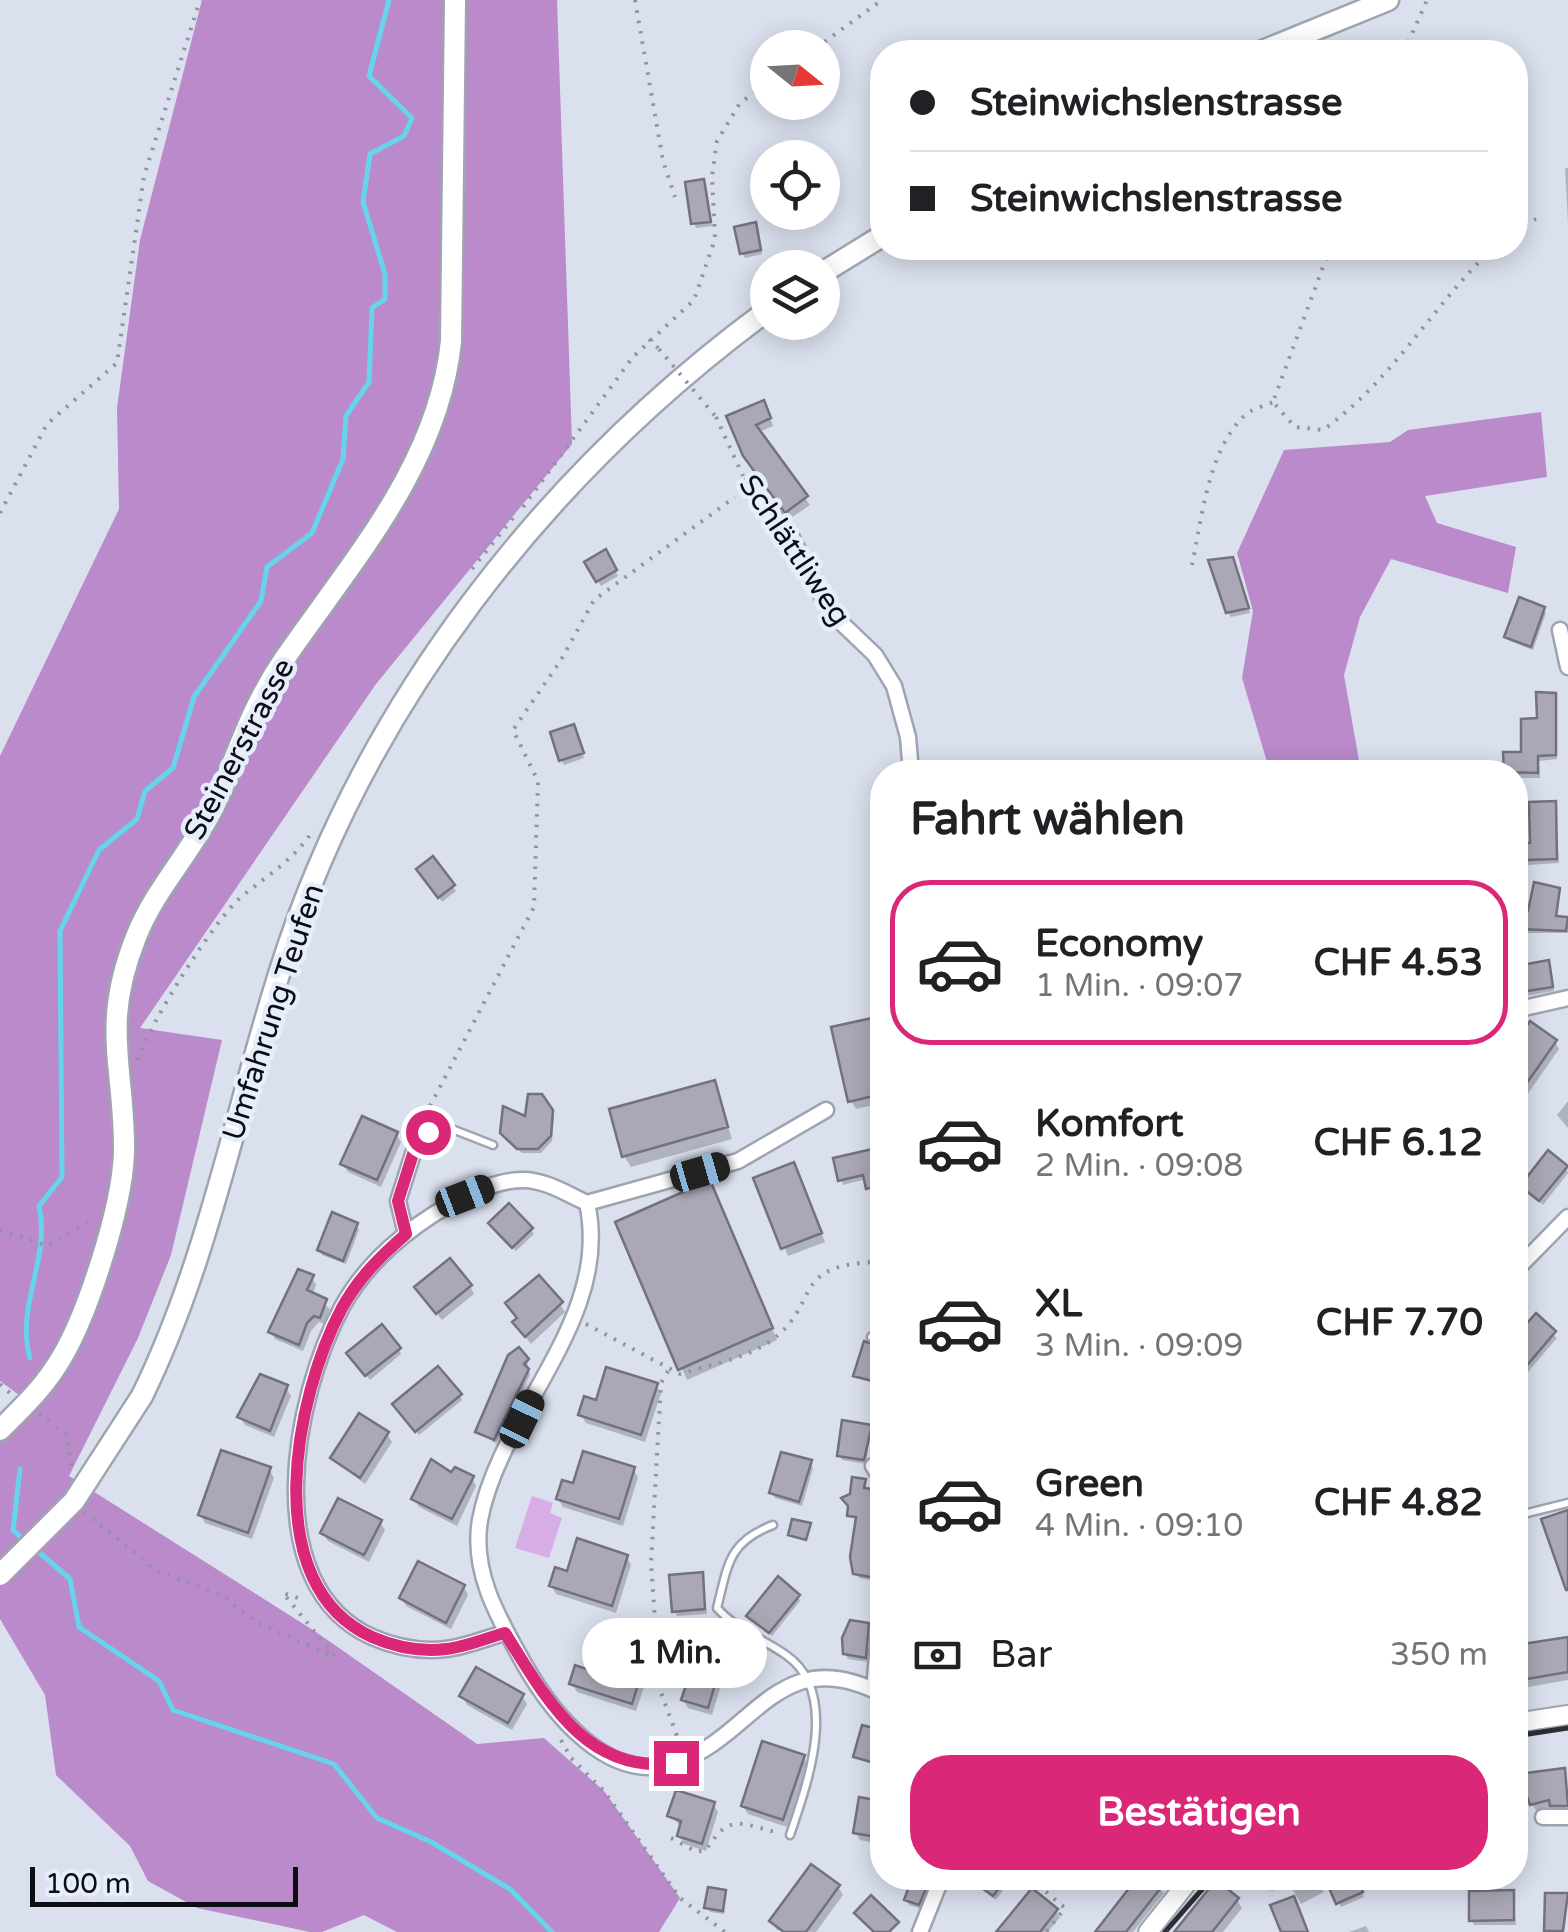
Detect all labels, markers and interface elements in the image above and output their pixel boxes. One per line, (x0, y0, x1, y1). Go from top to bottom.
north arrow (750, 30, 840, 120)
map controls (750, 30, 840, 340)
text: Steinwichslenstrasse (970, 80, 1342, 126)
button: locate (750, 140, 840, 230)
text: Steinwichslenstrasse (970, 176, 1342, 222)
button: layers (750, 250, 840, 340)
street label: Schlättliweg (731, 468, 859, 633)
street label: Steinerstrasse (176, 652, 303, 846)
text: Fahrt wählen (910, 793, 1185, 847)
street label: Umfahrung Teufen (215, 879, 332, 1145)
icon: car (915, 918, 1005, 1008)
text: Economy (1035, 921, 1203, 967)
text: CHF 4.53 (1313, 940, 1483, 986)
text: 1 Min. · 09:07 (1035, 967, 1243, 1005)
icon: car (915, 1098, 1005, 1188)
text: Komfort (1035, 1101, 1184, 1147)
route start (406, 1110, 451, 1155)
text: CHF 6.12 (1313, 1120, 1483, 1166)
text: 2 Min. · 09:08 (1035, 1147, 1243, 1185)
car (667, 1149, 733, 1195)
car (432, 1171, 498, 1221)
icon: car (915, 1278, 1005, 1368)
text: XL (1035, 1281, 1082, 1327)
text: CHF 7.70 (1316, 1300, 1483, 1346)
text: 3 Min. · 09:09 (1035, 1327, 1243, 1365)
car (495, 1385, 549, 1453)
icon: car (915, 1458, 1005, 1548)
text: Green (1035, 1461, 1144, 1507)
text: CHF 4.82 (1314, 1480, 1483, 1526)
text: 4 Min. · 09:10 (1035, 1507, 1243, 1545)
callout: 1 Min. (584, 1618, 768, 1688)
icon: cash (910, 1628, 965, 1683)
text: Bar (990, 1632, 1052, 1678)
text: 1 Min. (627, 1634, 722, 1672)
text: 350 m (1390, 1636, 1488, 1674)
route end (654, 1741, 699, 1786)
button: Bestätigen (910, 1755, 1488, 1870)
scale bar (30, 1862, 298, 1906)
text: 100 m (45, 1867, 131, 1901)

